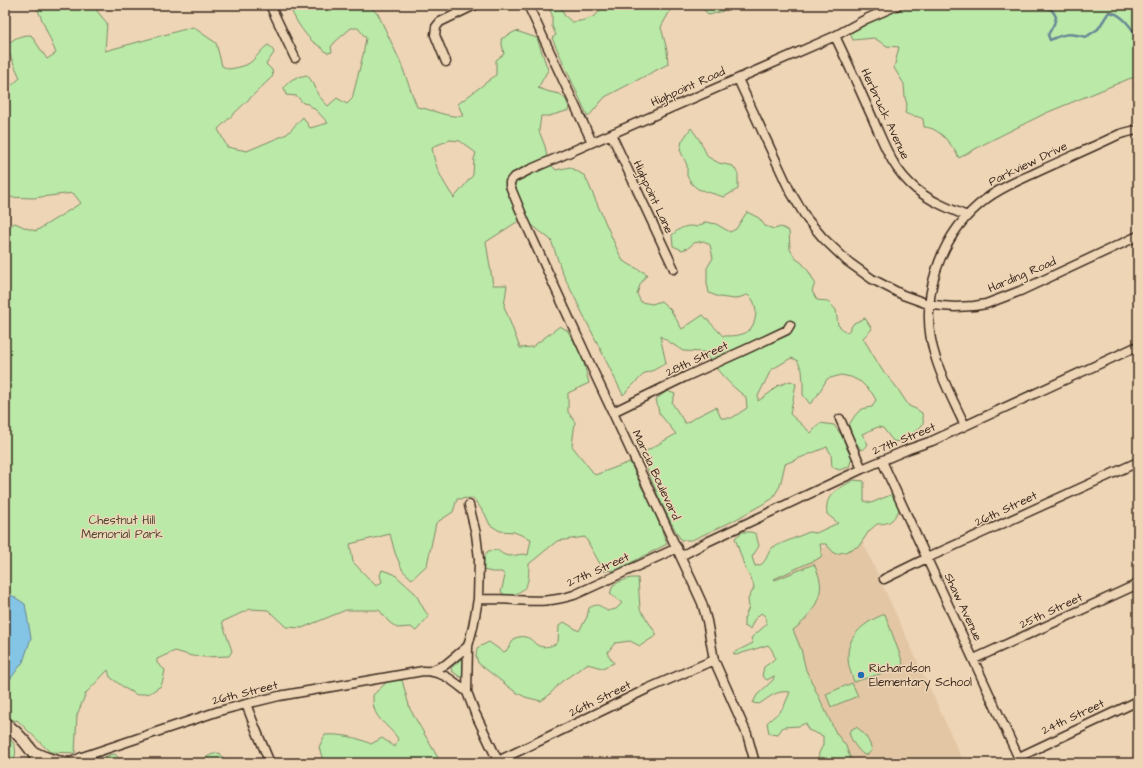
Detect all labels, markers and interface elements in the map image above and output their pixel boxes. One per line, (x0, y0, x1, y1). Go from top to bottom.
street label: Highpoint Road (648, 63, 728, 112)
street label: Herbruck Avenue (856, 66, 914, 163)
street label: Parkview Drive (986, 137, 1071, 190)
street label: Highpoint Lane (628, 158, 678, 237)
street label: Harding Road (985, 253, 1059, 298)
street label: 28th Street (663, 337, 731, 381)
street label: 27th Street (870, 419, 938, 459)
street label: Marcia Boulevard (628, 427, 684, 523)
street label: 26th Street (972, 487, 1040, 531)
park label: Chestnut Hill Memorial Park (81, 512, 163, 543)
street label: 27th Street (564, 549, 632, 591)
street label: Shaw Avenue (940, 570, 986, 644)
street label: 25th Street (1017, 589, 1086, 633)
place label: Richardson Elementary School (869, 660, 972, 692)
marker: Richardson Elementary School (856, 670, 866, 680)
street label: 26th Street (210, 677, 280, 709)
street label: 26th Street (566, 677, 634, 721)
street label: 24th Street (1039, 695, 1107, 739)

